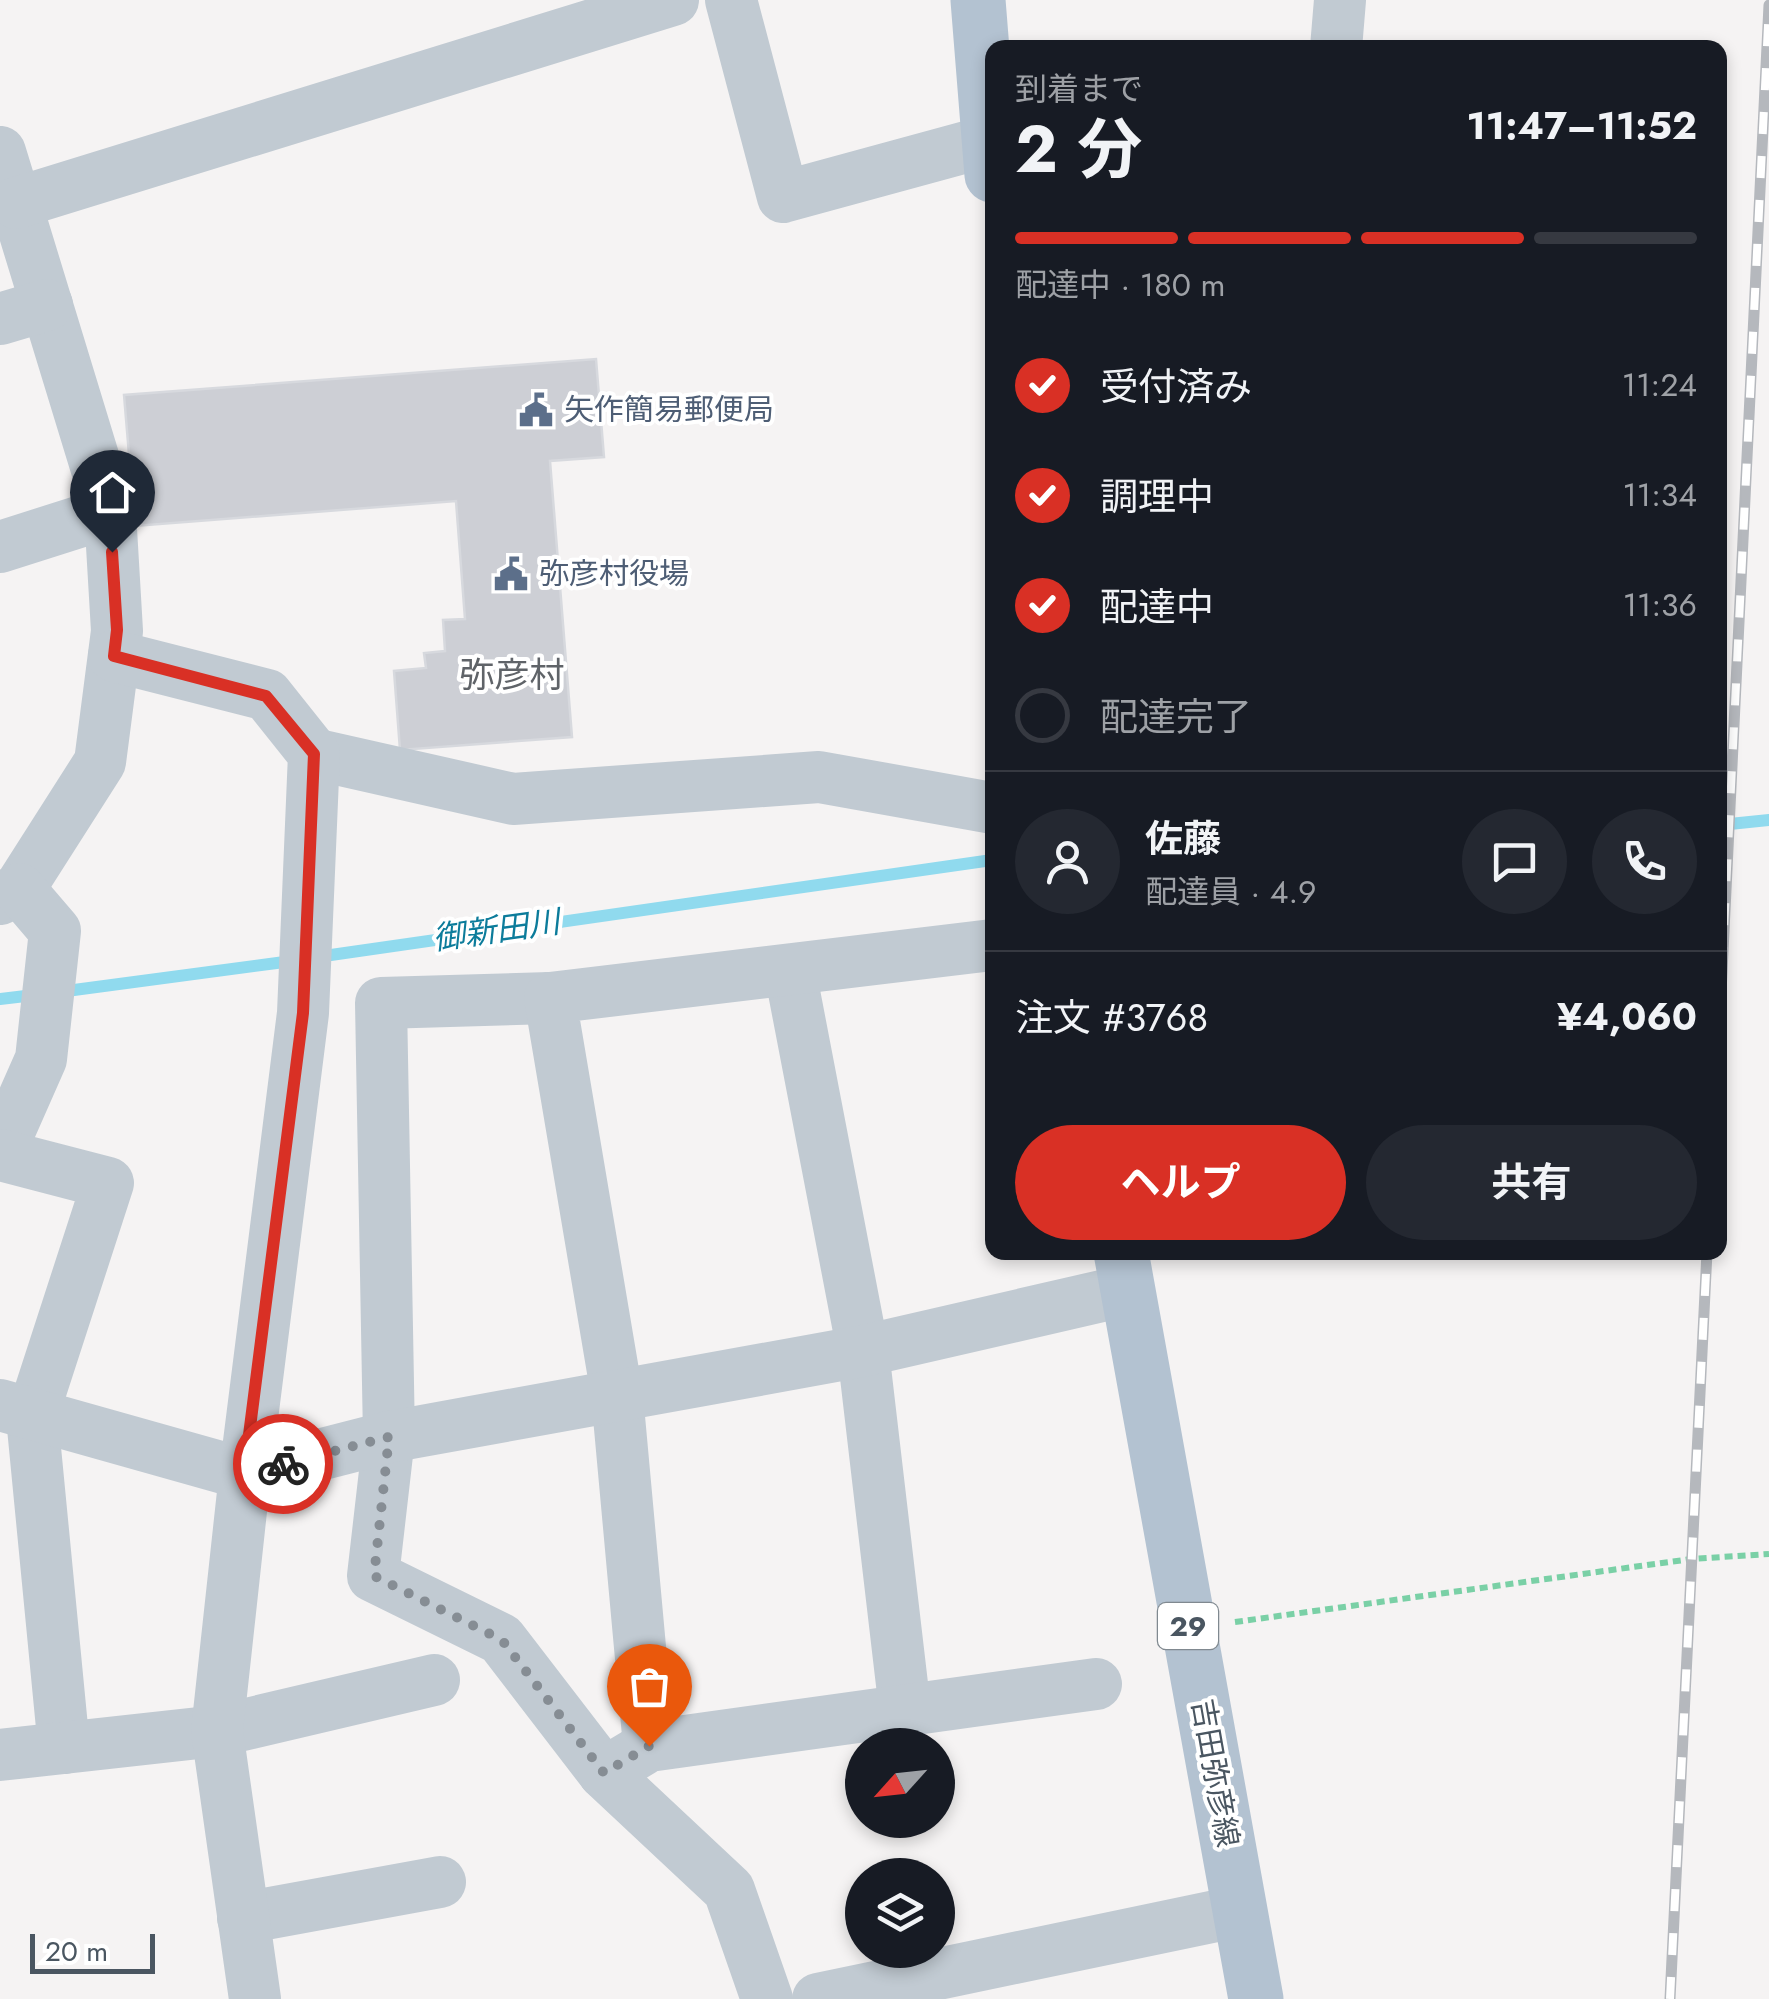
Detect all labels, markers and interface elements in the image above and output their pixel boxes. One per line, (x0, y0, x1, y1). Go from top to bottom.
text: 到着まで (1015, 66, 1143, 112)
text: 11:47–11:52 (1466, 98, 1697, 153)
text: 2 分 (1015, 102, 1142, 196)
text: 配達中 · 180 m (1015, 262, 1225, 308)
icon: check (1015, 358, 1070, 413)
text: 受付済み (1100, 359, 1252, 414)
text: 11:24 (1622, 362, 1697, 408)
place label: 矢作簡易郵便局 (564, 388, 774, 431)
public building icon: 矢作簡易郵便局 (517, 391, 555, 429)
pin (70, 450, 155, 553)
icon: home (85, 465, 140, 520)
icon: check (1015, 468, 1070, 523)
text: 調理中 (1100, 469, 1214, 524)
text: 11:34 (1622, 472, 1697, 518)
place label: 弥彦村役場 (539, 552, 689, 595)
public building icon: 弥彦村役場 (492, 555, 530, 593)
icon: check (1015, 578, 1070, 633)
text: 配達中 (1100, 579, 1214, 634)
text: 11:36 (1623, 582, 1697, 628)
district label: 弥彦村 (459, 650, 565, 700)
text: 配達完了 (1100, 689, 1252, 744)
button: person (1015, 809, 1120, 914)
button: chat (1462, 809, 1567, 914)
button: phone (1592, 809, 1697, 914)
text: 佐藤 (1145, 811, 1221, 866)
text: 配達員 · 4.9 (1145, 869, 1317, 915)
water label: 御新田川 (429, 898, 566, 962)
text: ¥4,060 (1557, 989, 1697, 1044)
text: 注文 #3768 (1015, 990, 1208, 1045)
button: ヘルプ (1015, 1125, 1346, 1240)
button: 共有 (1366, 1125, 1697, 1240)
courier (233, 1414, 333, 1514)
icon: bike (256, 1437, 311, 1492)
road number: 29 (1158, 1603, 1218, 1649)
pin (607, 1644, 692, 1747)
icon: bag (622, 1659, 677, 1714)
street label: 吉田弥彦線 (1181, 1695, 1250, 1851)
north arrow (845, 1728, 955, 1838)
map controls (845, 1728, 955, 1968)
button: layers (845, 1858, 955, 1968)
scale bar (30, 1929, 155, 1974)
text: 20 m (45, 1931, 108, 1972)

